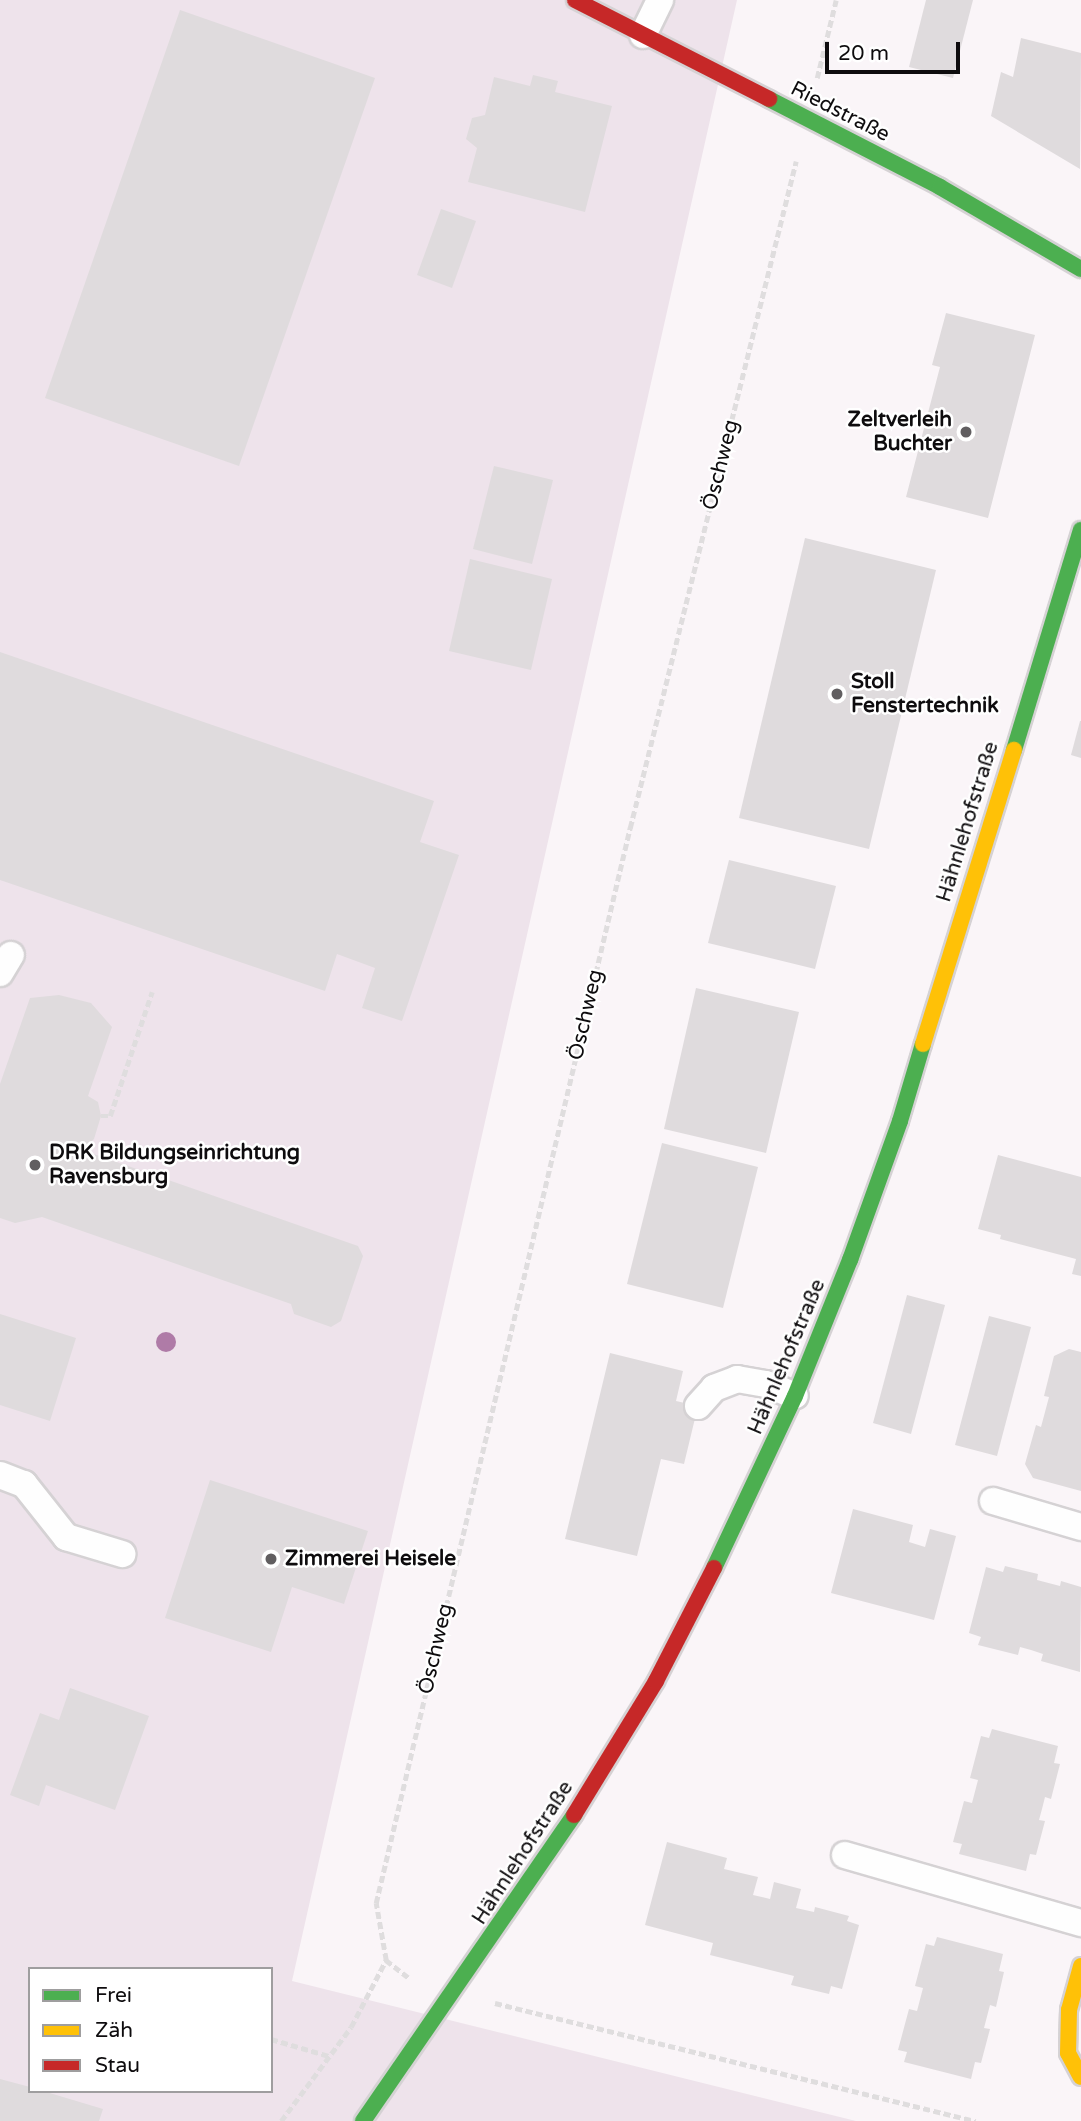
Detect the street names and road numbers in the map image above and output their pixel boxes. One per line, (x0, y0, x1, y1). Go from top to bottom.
street label: Riedstraße (786, 76, 894, 148)
street label: Öschweg (698, 417, 744, 513)
street label: Hähnlehofstraße (932, 739, 1004, 905)
street label: Öschweg (563, 967, 609, 1063)
street label: Hähnlehofstraße (743, 1276, 831, 1438)
street label: Öschweg (413, 1601, 459, 1697)
street label: Hähnlehofstraße (467, 1776, 579, 1930)

